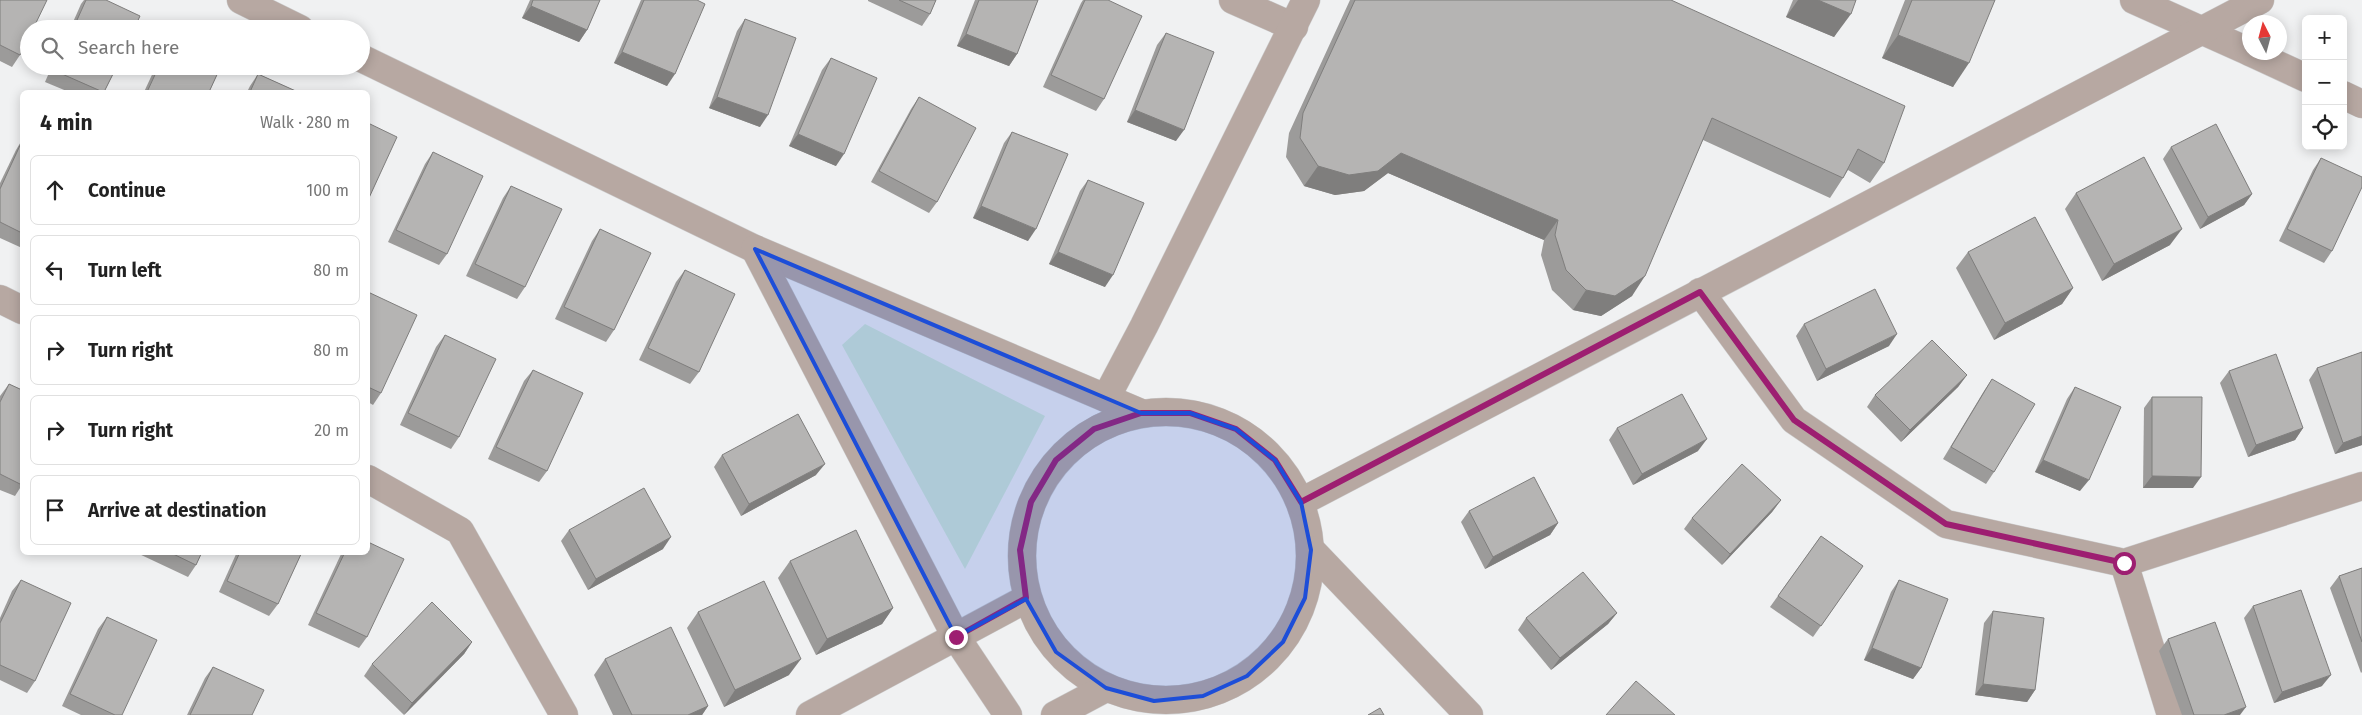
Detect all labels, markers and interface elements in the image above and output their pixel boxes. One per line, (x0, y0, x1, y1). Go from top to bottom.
north arrow (2242, 15, 2287, 60)
map controls (2302, 15, 2347, 150)
button: + (2302, 15, 2347, 60)
search box (20, 20, 370, 75)
icon: search (38, 34, 66, 62)
text: Search here (78, 36, 179, 59)
button: − (2302, 60, 2347, 105)
button: locate (2302, 105, 2347, 150)
text: 4 min (40, 110, 93, 136)
text: Walk · 280 m (260, 113, 350, 132)
icon: ahead (41, 176, 69, 204)
text: Continue (88, 179, 166, 202)
text: 100 m (306, 181, 349, 200)
icon: left (41, 256, 69, 284)
text: Turn left (88, 259, 162, 282)
text: 80 m (313, 261, 349, 280)
icon: right (41, 336, 69, 364)
text: Turn right (88, 339, 173, 362)
text: 80 m (313, 341, 349, 360)
icon: right (41, 416, 69, 444)
text: Turn right (88, 419, 173, 442)
text: 20 m (314, 421, 349, 440)
icon: arrive (41, 496, 69, 524)
text: Arrive at destination (88, 499, 267, 522)
route start (2113, 552, 2136, 575)
route end (945, 626, 968, 649)

